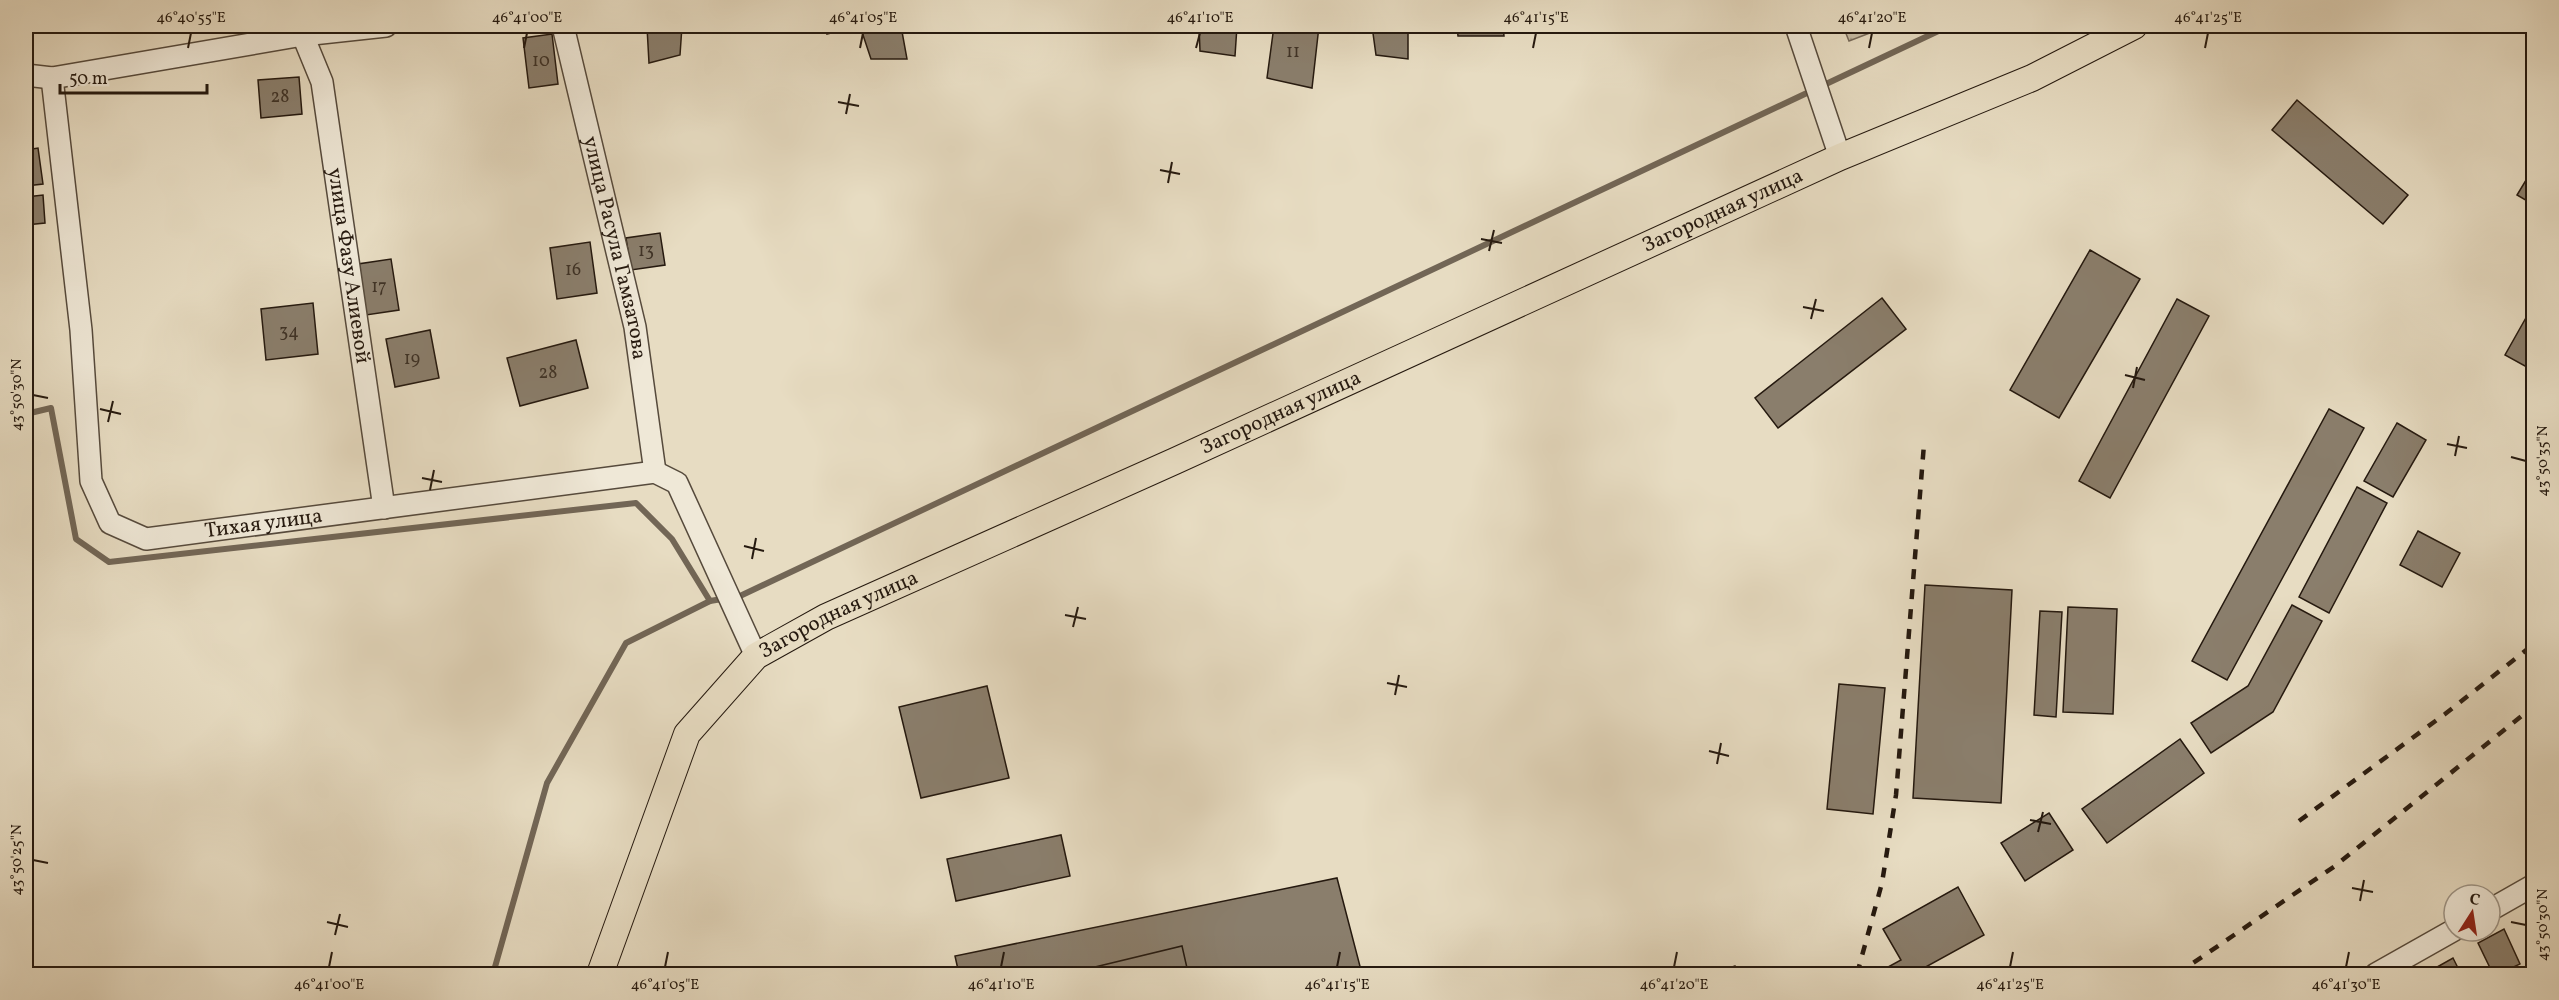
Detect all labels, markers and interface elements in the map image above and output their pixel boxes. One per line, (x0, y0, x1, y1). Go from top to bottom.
text: 46°40'55"E (156, 8, 226, 29)
text: 46°41'00"E (492, 8, 562, 29)
text: 46°41'05"E (829, 8, 897, 29)
text: 46°41'10"E (1166, 8, 1234, 29)
text: 46°41'15"E (1503, 8, 1569, 29)
text: 46°41'20"E (1837, 8, 1907, 29)
text: 46°41'25"E (2174, 8, 2242, 29)
house number: 11 (1286, 40, 1300, 65)
house number: 10 (532, 49, 550, 74)
scale bar (60, 57, 207, 95)
text: 50 m (69, 67, 108, 92)
house number: 28 (271, 85, 289, 110)
street label: улица Расула Гамзатова (575, 133, 654, 361)
street label: Загородная улица (1637, 161, 1808, 260)
street label: улица Фазу Алиевой (320, 166, 377, 365)
house number: 13 (638, 239, 654, 264)
house number: 16 (565, 258, 581, 283)
house number: 17 (371, 275, 387, 300)
house number: 34 (279, 320, 299, 345)
house number: 19 (404, 347, 420, 372)
text: 43°50'30"N (7, 359, 28, 431)
house number: 28 (539, 361, 557, 386)
street label: Загородная улица (1195, 363, 1366, 462)
text: 43°50'35"N (2533, 425, 2554, 497)
street label: Тихая улица (203, 501, 324, 546)
street label: Загородная улица (754, 563, 923, 666)
text: 43°50'25"N (7, 824, 28, 896)
north arrow (2442, 883, 2502, 943)
text: С (2467, 888, 2482, 912)
text: 43°50'30"N (2533, 889, 2554, 961)
text: 46°41'00"E (294, 975, 364, 996)
text: 46°41'05"E (631, 975, 699, 996)
text: 46°41'10"E (967, 975, 1035, 996)
text: 46°41'15"E (1304, 975, 1370, 996)
text: 46°41'20"E (1639, 975, 1709, 996)
text: 46°41'25"E (1976, 975, 2044, 996)
text: 46°41'30"E (2312, 975, 2380, 996)

